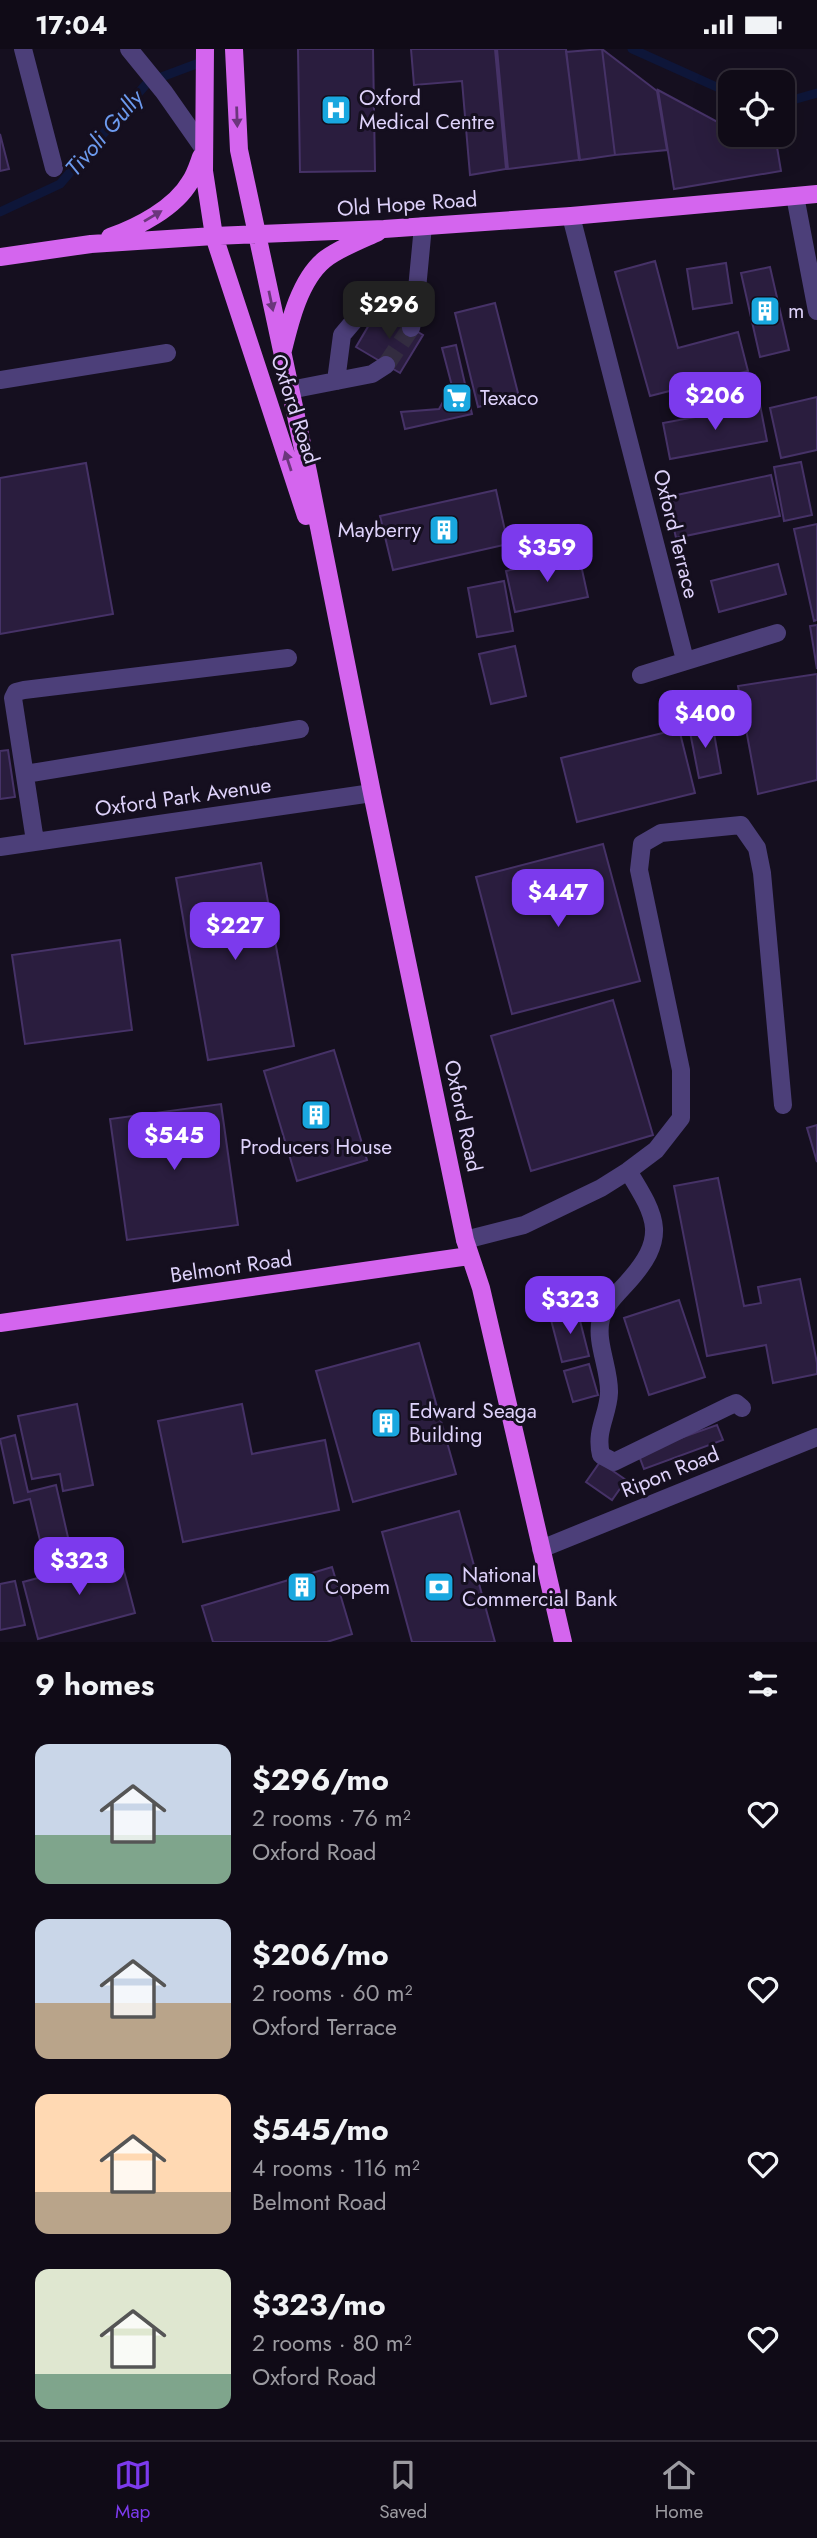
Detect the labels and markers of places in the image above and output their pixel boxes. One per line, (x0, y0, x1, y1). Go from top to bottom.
place label: Oxford Medical Centre (359, 83, 495, 137)
hospital icon: Oxford Medical Centre (319, 93, 353, 127)
pin: $296 (348, 281, 430, 341)
building icon: m (748, 294, 782, 328)
place label: m (788, 296, 804, 326)
pin: $206 (674, 373, 756, 432)
supermarket icon: Texaco (440, 381, 474, 415)
place label: Texaco (480, 383, 539, 413)
building icon: Mayberry (427, 513, 461, 547)
place label: Mayberry (338, 515, 422, 545)
pin: $359 (506, 525, 588, 584)
pin: $400 (664, 691, 746, 750)
pin: $447 (517, 869, 599, 929)
pin: $227 (194, 902, 276, 962)
building icon: Producers House (299, 1098, 333, 1132)
pin: $545 (133, 1113, 215, 1172)
place label: Producers House (240, 1132, 392, 1162)
pin: $323 (529, 1277, 611, 1336)
place label: Edward Seaga Building (409, 1396, 537, 1450)
building icon: Edward Seaga Building (369, 1406, 403, 1440)
pin: $323 (38, 1537, 120, 1597)
place label: National Commercial Bank (462, 1560, 618, 1614)
building icon: Copem (285, 1570, 319, 1604)
bank icon: National Commercial Bank (422, 1570, 456, 1604)
place label: Copem (325, 1572, 390, 1602)

